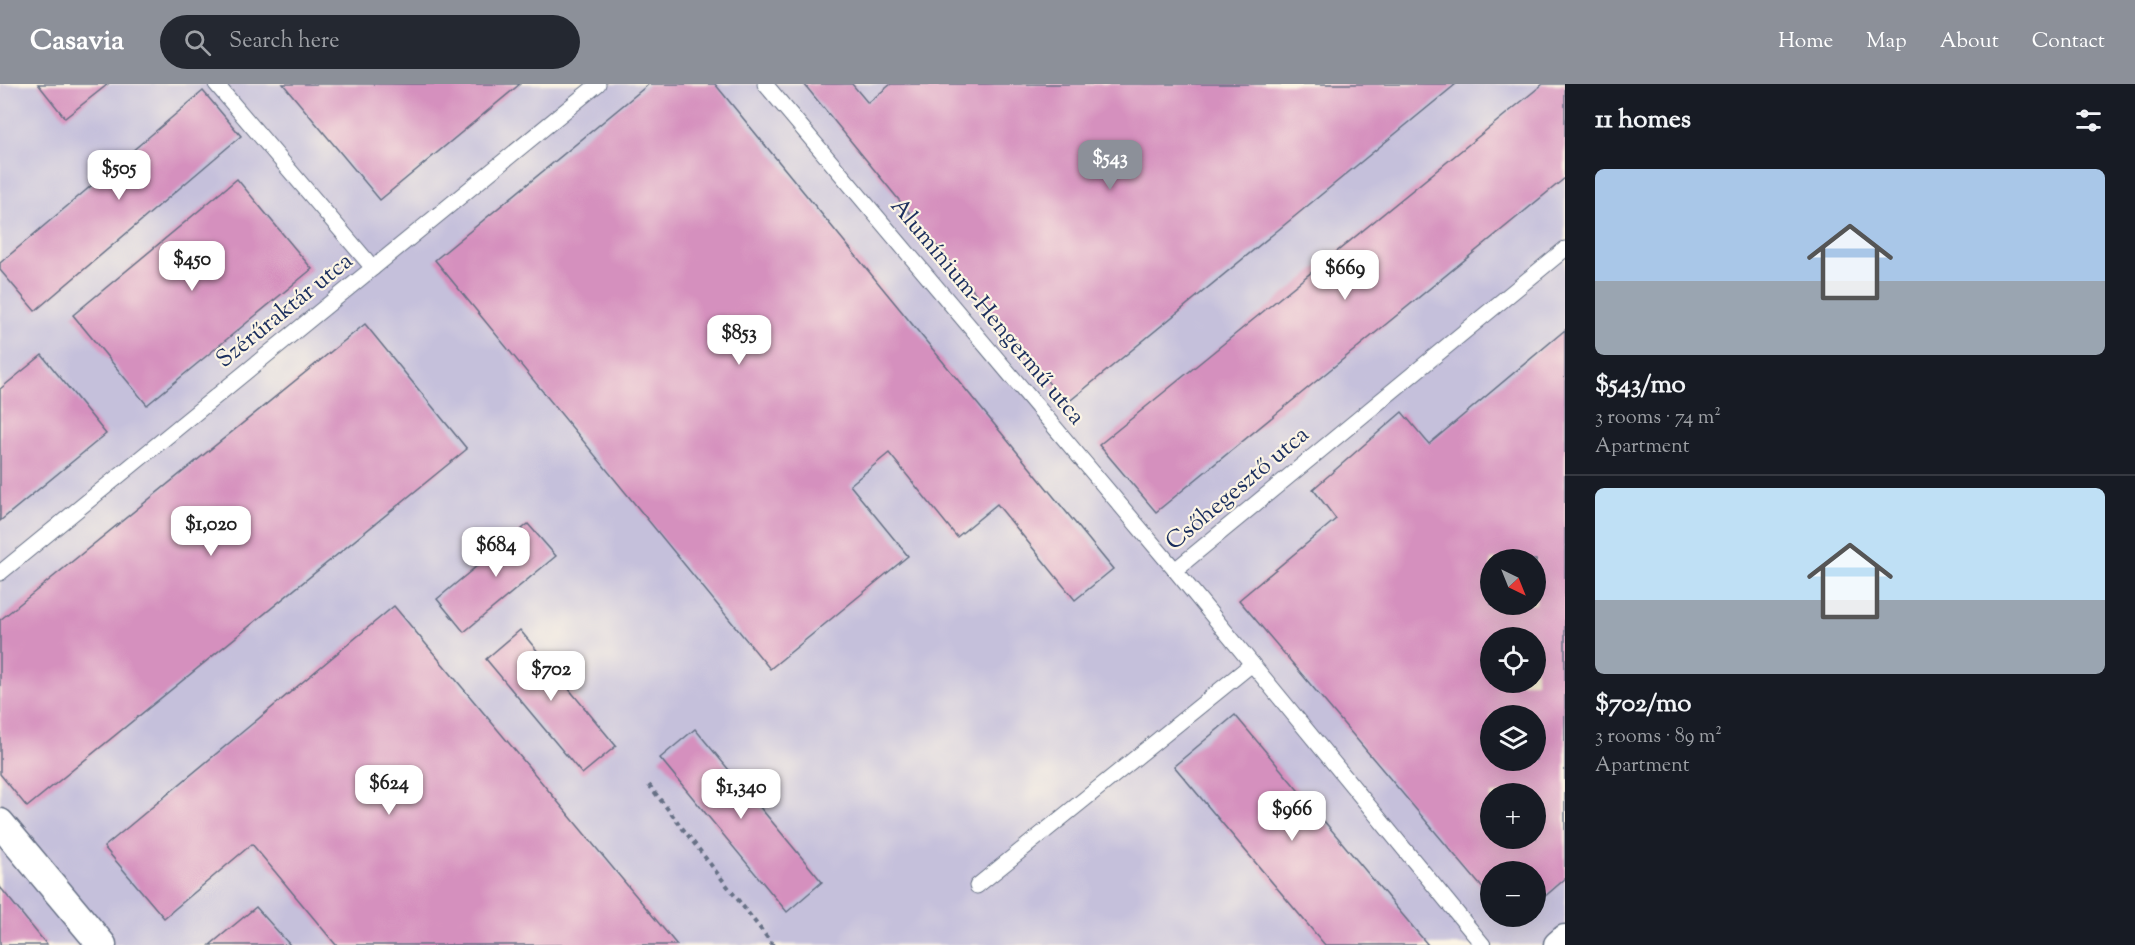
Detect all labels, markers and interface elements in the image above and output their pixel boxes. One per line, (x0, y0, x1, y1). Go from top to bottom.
search box (160, 15, 580, 69)
text: Casavia (30, 22, 124, 62)
icon: search (181, 26, 214, 59)
text: Search here (229, 26, 339, 58)
text: Home (1778, 27, 1833, 57)
text: Map (1866, 27, 1907, 57)
text: About (1940, 27, 1999, 57)
text: Contact (2032, 27, 2105, 57)
text: 11 homes (1595, 102, 1691, 139)
icon: filters (2072, 104, 2105, 137)
pin: $543 (1074, 140, 1146, 191)
text: $543 (1092, 145, 1128, 174)
pin: $505 (83, 150, 155, 201)
text: $505 (102, 155, 136, 184)
street label: Alumínium-Hengermű utca (882, 191, 1092, 433)
icon: home (1796, 208, 1904, 316)
pin: $450 (156, 241, 228, 292)
street label: Szérűraktár utca (209, 245, 361, 377)
text: $450 (173, 246, 211, 275)
pin: $669 (1309, 250, 1381, 301)
text: $669 (1325, 255, 1365, 284)
pin: $853 (703, 315, 775, 366)
text: $853 (721, 320, 757, 349)
text: $543/mo (1595, 367, 1686, 404)
text: 3 rooms · 74 m² (1595, 404, 1721, 433)
street label: Csőhegesztő utca (1159, 419, 1317, 559)
text: Apartment (1595, 433, 1690, 462)
pin: $1,020 (162, 506, 260, 557)
text: $1,020 (185, 511, 237, 540)
pin: $684 (460, 527, 532, 578)
icon: home (1796, 527, 1904, 635)
text: $684 (476, 532, 516, 561)
north arrow (1480, 549, 1546, 615)
map controls (1480, 549, 1546, 927)
button: locate (1480, 627, 1546, 693)
pin: $702 (515, 651, 587, 702)
text: $702 (531, 656, 571, 685)
text: $702/mo (1595, 686, 1692, 723)
button: layers (1480, 705, 1546, 771)
text: 3 rooms · 89 m² (1595, 723, 1722, 752)
text: Apartment (1595, 752, 1690, 781)
pin: $624 (353, 765, 425, 816)
pin: $1,340 (692, 769, 790, 820)
text: $624 (369, 770, 409, 799)
text: $1,340 (715, 774, 767, 803)
button: + (1480, 783, 1546, 849)
pin: $966 (1256, 791, 1328, 842)
text: $966 (1272, 796, 1312, 825)
button: − (1480, 861, 1546, 927)

